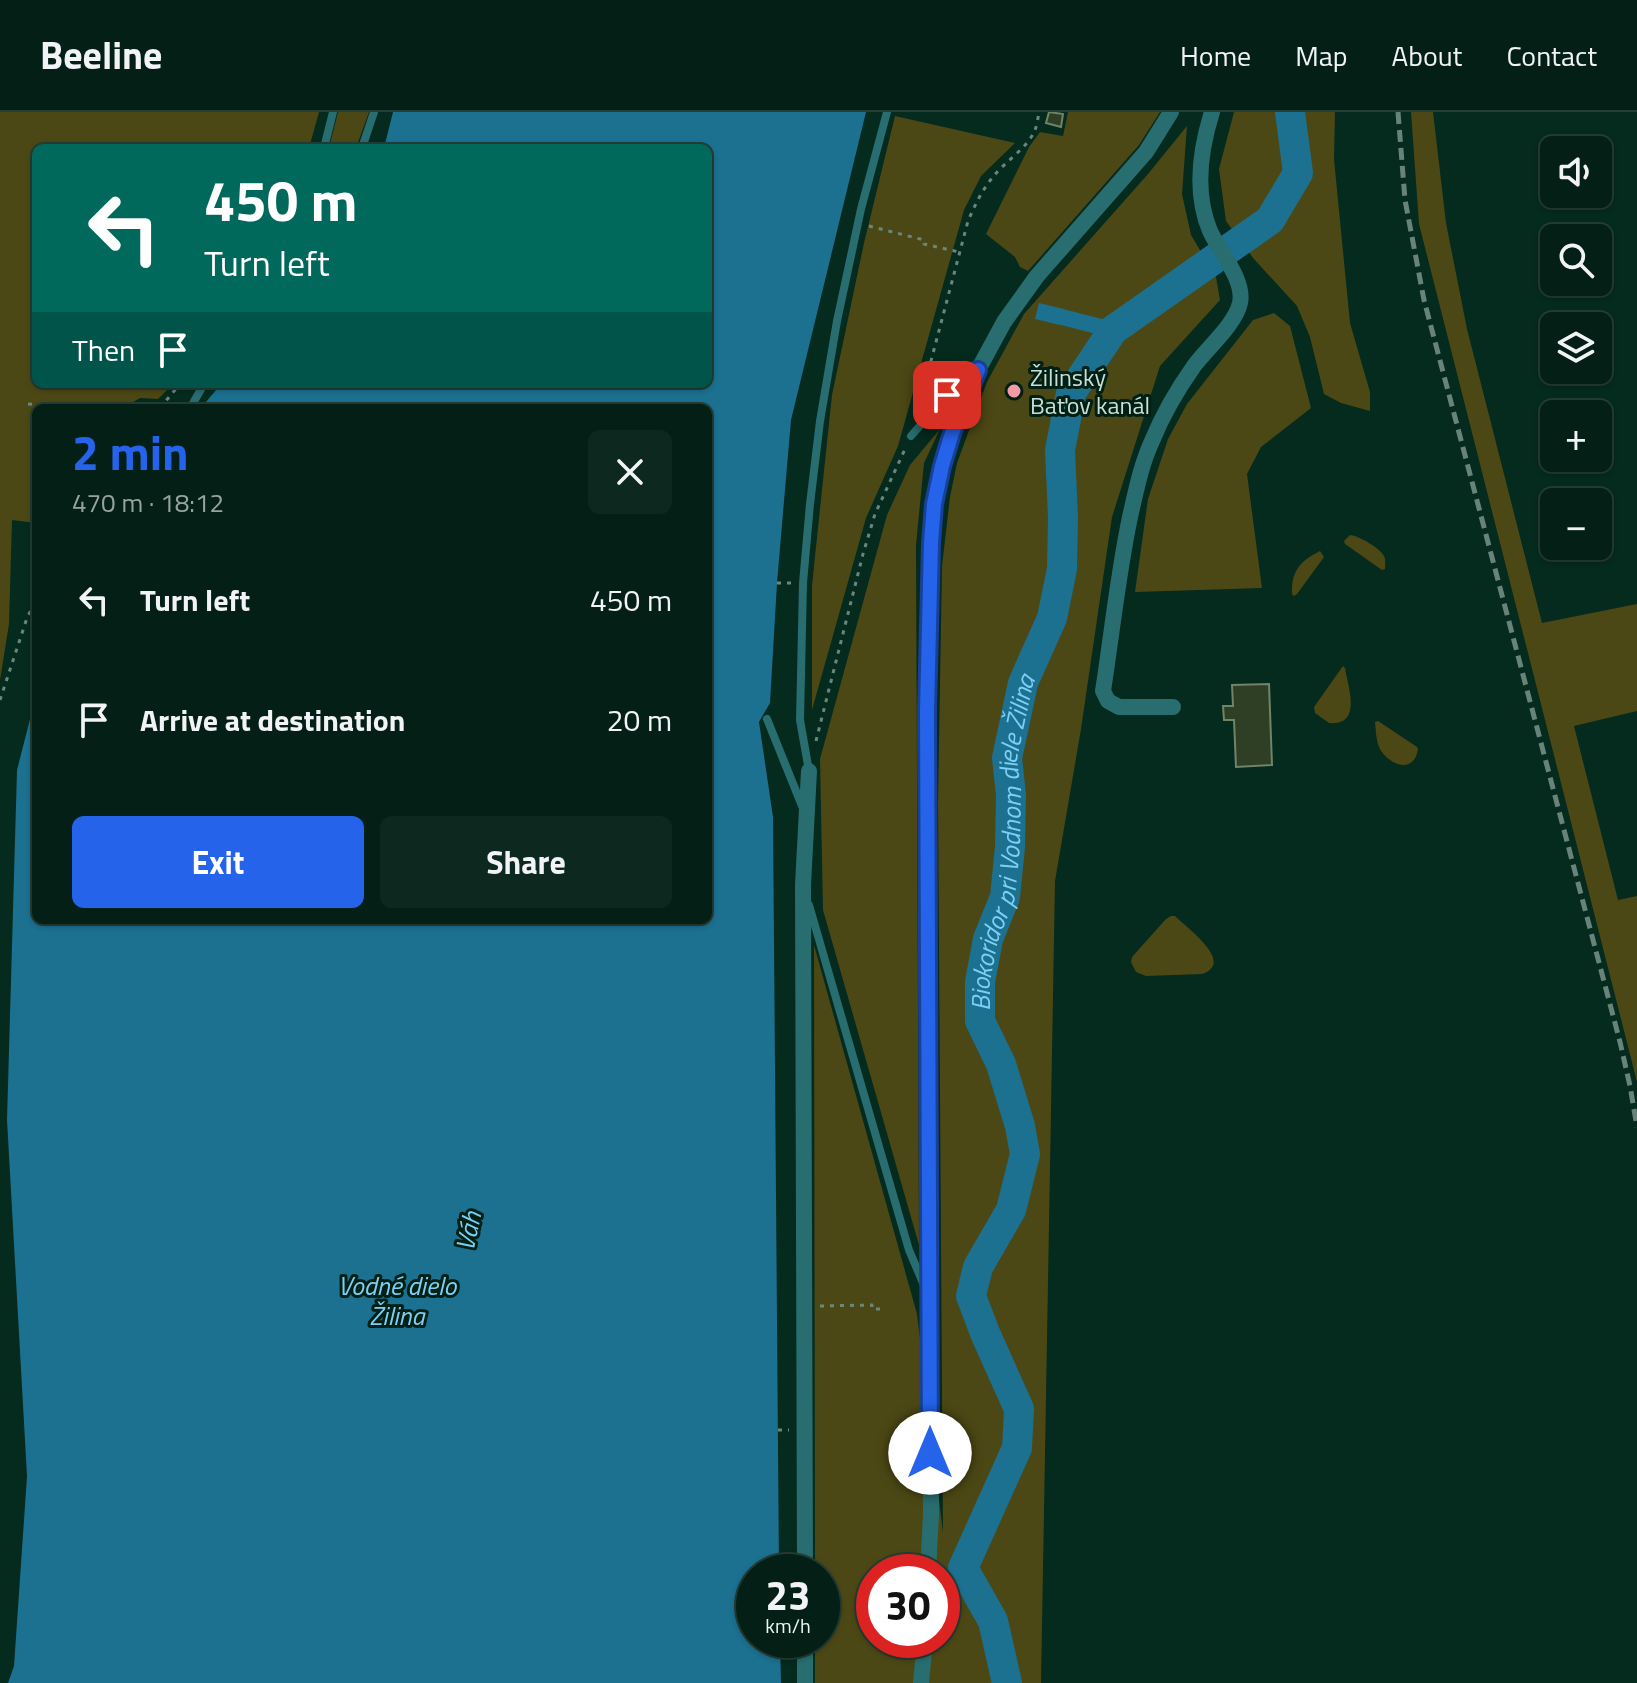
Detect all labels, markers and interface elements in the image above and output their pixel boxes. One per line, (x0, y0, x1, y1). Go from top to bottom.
text: Beeline (40, 26, 162, 84)
text: Home (1180, 34, 1251, 77)
text: Map (1295, 34, 1348, 77)
text: About (1392, 34, 1462, 77)
text: Contact (1506, 34, 1597, 77)
map controls (1540, 136, 1612, 560)
button: sound (1540, 136, 1612, 208)
text: 450 m (204, 158, 357, 243)
icon: left (72, 176, 176, 280)
button: search (1540, 224, 1612, 296)
text: Turn left (204, 235, 330, 290)
button: layers (1540, 312, 1612, 384)
text: Then (72, 327, 135, 373)
icon: arrive (151, 328, 195, 372)
place label: Žilinský Baťov kanál (1030, 359, 1150, 423)
pin (913, 361, 981, 429)
icon: arrive (925, 373, 969, 417)
marker: Žilinský Baťov kanál (1005, 382, 1023, 400)
button: + (1540, 400, 1612, 472)
text: 2 min (72, 416, 189, 489)
button: close (588, 430, 672, 514)
text: 470 m · 18:12 (72, 483, 224, 522)
button: − (1540, 488, 1612, 560)
text: Turn left (140, 577, 250, 623)
text: 450 m (590, 577, 672, 623)
icon: left (72, 578, 116, 622)
water label: Biokoridor pri Vodnom diele Žilina (961, 665, 1045, 1011)
text: Arrive at destination (140, 697, 405, 743)
text: 20 m (607, 697, 672, 743)
icon: arrive (72, 698, 116, 742)
button: Exit (72, 816, 364, 908)
button: Share (380, 816, 672, 908)
water label: Váh (445, 1207, 491, 1254)
water label: Vodné dielo Žilina (338, 1266, 458, 1335)
position arrow (888, 1411, 972, 1495)
speed limit sign: 30 (856, 1554, 960, 1658)
text: 23 (766, 1565, 810, 1626)
text: km/h (765, 1610, 811, 1641)

